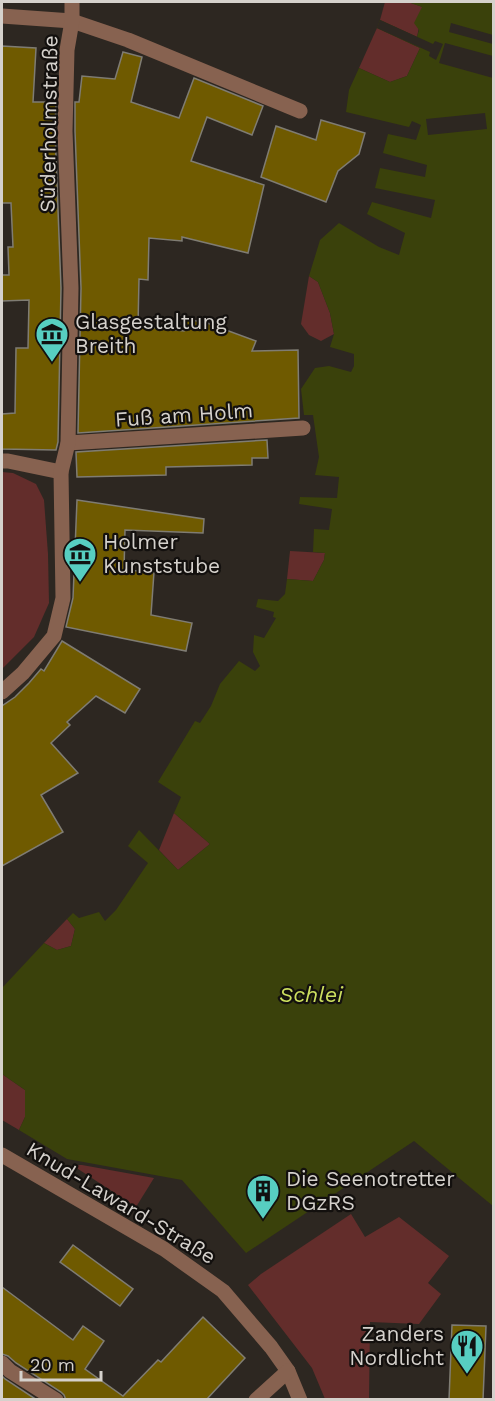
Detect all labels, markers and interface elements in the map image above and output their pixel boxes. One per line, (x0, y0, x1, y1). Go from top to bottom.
street label: Süderholmstraße (34, 35, 63, 213)
place label: Glasgestaltung Breith (75, 309, 227, 358)
museum icon: Glasgestaltung Breith (34, 316, 70, 363)
street label: Fuß am Holm (114, 397, 254, 432)
place label: Holmer Kunststube (103, 529, 220, 578)
museum icon: Holmer Kunststube (62, 536, 98, 583)
water label: Schlei (279, 982, 344, 1007)
street label: Knud-Laward-Straße (22, 1136, 220, 1269)
place label: Die Seenotretter DGzRS (286, 1166, 455, 1215)
building icon: Die Seenotretter DGzRS (245, 1173, 281, 1220)
place label: Zanders Nordlicht (349, 1321, 444, 1370)
restaurant icon: Zanders Nordlicht (449, 1328, 485, 1375)
scale bar (21, 1344, 100, 1382)
text: 20 m (30, 1354, 75, 1375)

